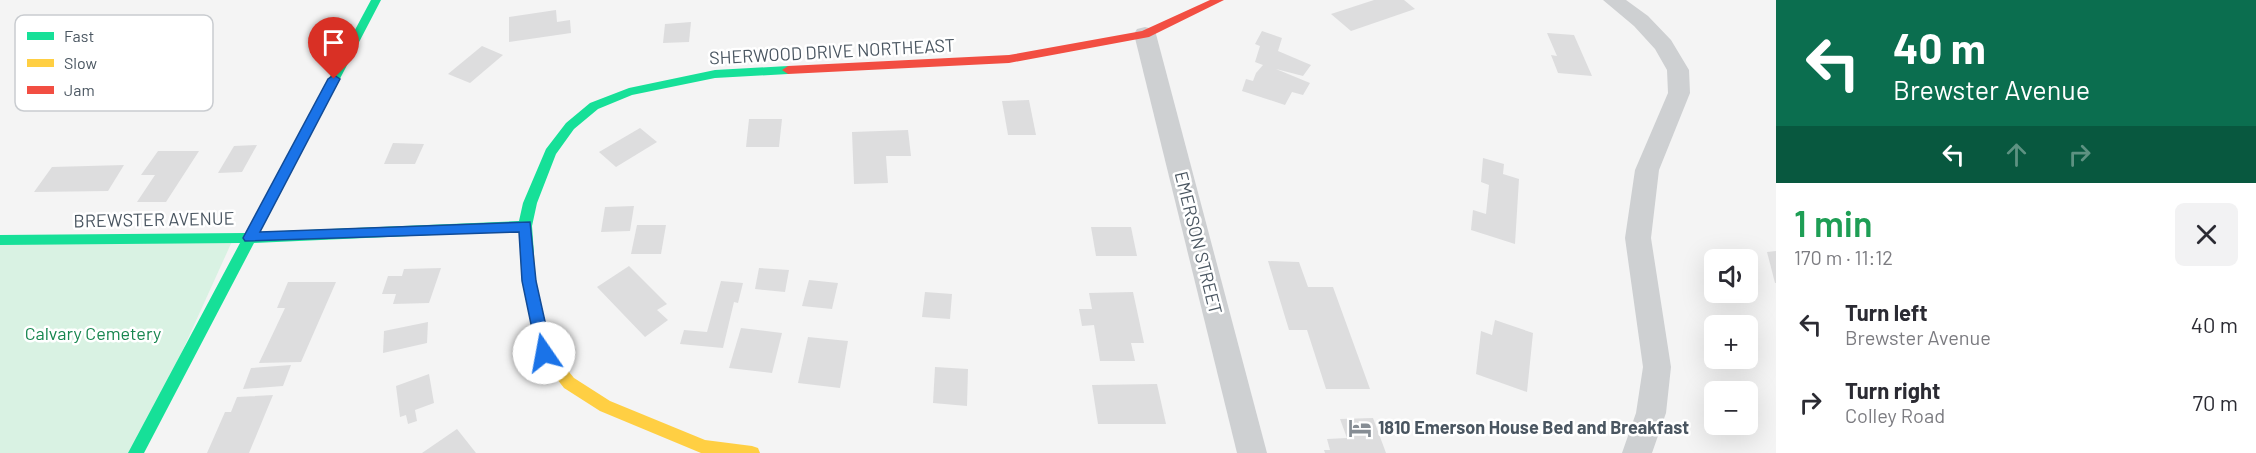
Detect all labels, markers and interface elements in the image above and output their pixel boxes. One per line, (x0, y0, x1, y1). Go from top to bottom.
legend (15, 15, 213, 111)
pin (308, 17, 359, 79)
text: 40 m (1893, 22, 1986, 72)
icon: left (1794, 24, 1872, 102)
text: Fast (64, 26, 94, 45)
icon: arrive (317, 26, 350, 59)
street label: SHERWOOD DRIVE NORTHEAST (708, 34, 955, 68)
text: Slow (64, 53, 97, 72)
text: Brewster Avenue (1893, 73, 2090, 105)
text: Jam (64, 80, 95, 99)
icon: left (1937, 138, 1970, 171)
icon: ahead (2000, 138, 2033, 171)
icon: right (2063, 138, 2096, 171)
street label: EMERSON STREET (1171, 169, 1227, 317)
text: 1 min (1794, 201, 1873, 244)
button: close (2175, 203, 2238, 266)
street label: BREWSTER AVENUE (73, 207, 235, 231)
text: 170 m · 11:12 (1794, 245, 1893, 269)
map controls (1704, 249, 1758, 435)
button: sound (1704, 249, 1758, 303)
text: Turn left (1845, 299, 1928, 325)
icon: left (1794, 308, 1827, 341)
text: 40 m (2191, 311, 2238, 337)
button: + (1704, 315, 1758, 369)
position arrow (512, 321, 576, 385)
park label: Calvary Cemetery (25, 322, 161, 344)
text: Brewster Avenue (1845, 325, 1991, 349)
text: Turn right (1845, 377, 1940, 403)
button: − (1704, 381, 1758, 435)
icon: right (1794, 386, 1827, 419)
text: 70 m (2193, 389, 2238, 415)
text: Colley Road (1845, 403, 1945, 427)
hotel icon: 1810 Emerson House Bed and Breakfast (1347, 415, 1373, 441)
place label: 1810 Emerson House Bed and Breakfast (1378, 416, 1689, 438)

